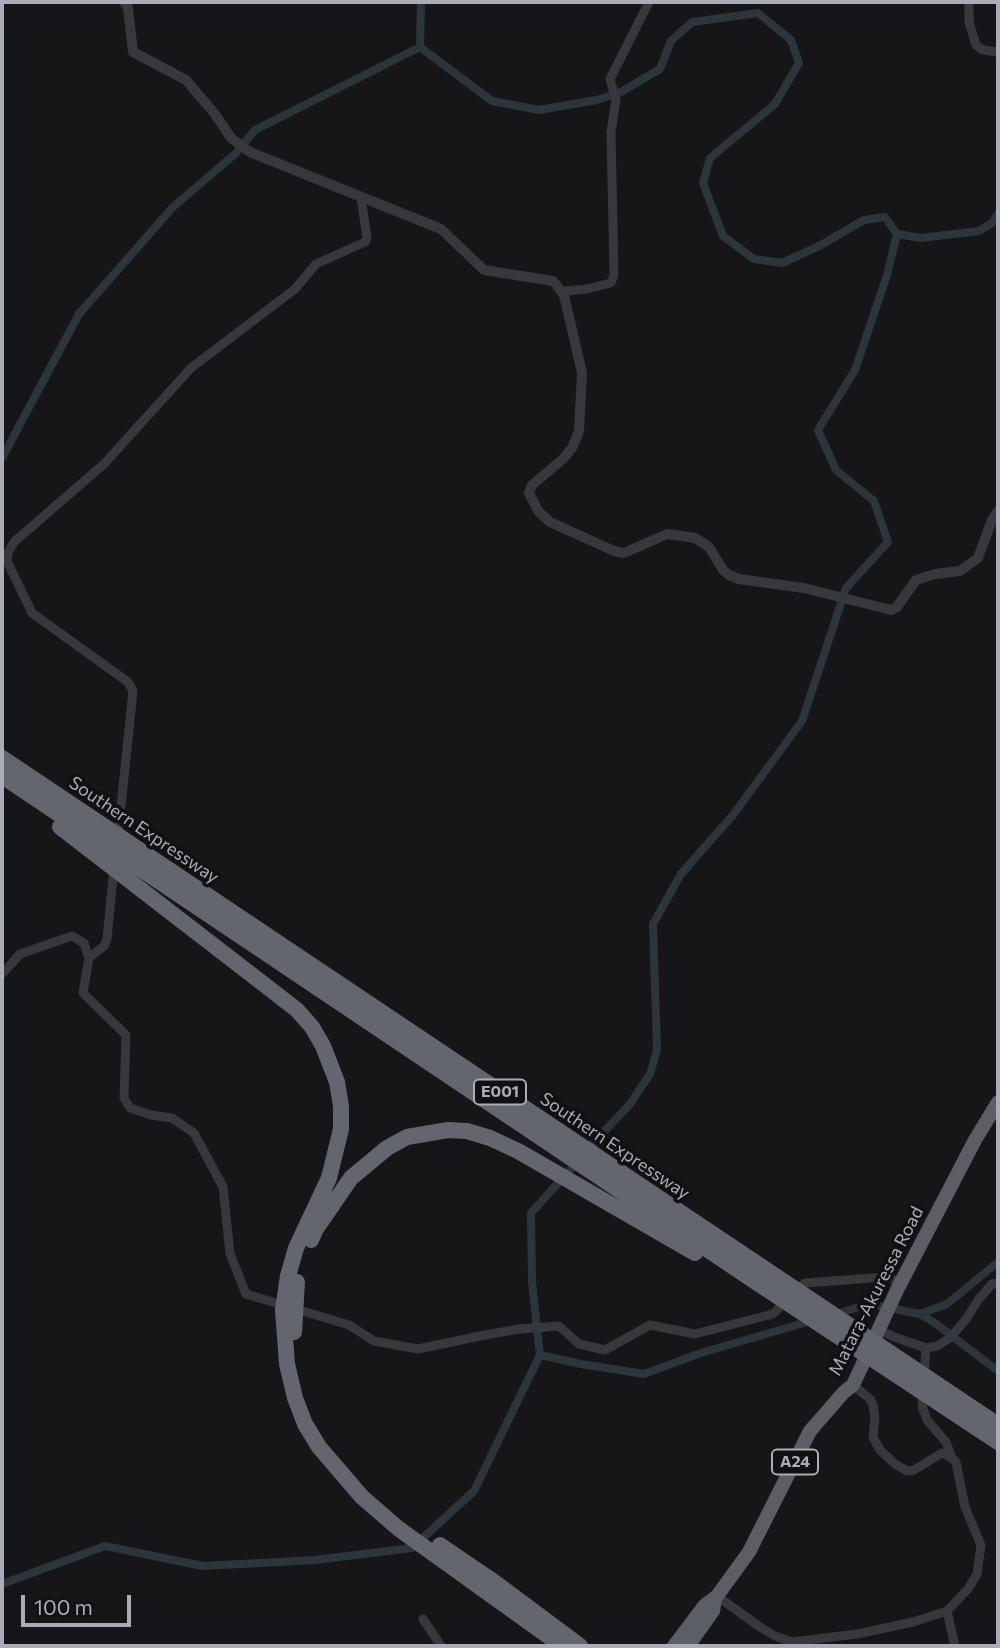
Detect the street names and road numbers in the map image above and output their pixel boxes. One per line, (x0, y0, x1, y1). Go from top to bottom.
street label: Southern Expressway (65, 772, 223, 888)
road number: E001 (474, 1080, 526, 1104)
street label: Southern Expressway (536, 1088, 694, 1204)
street label: Matara-Akuressa Road (824, 1203, 928, 1379)
road number: A24 (772, 1450, 818, 1474)

